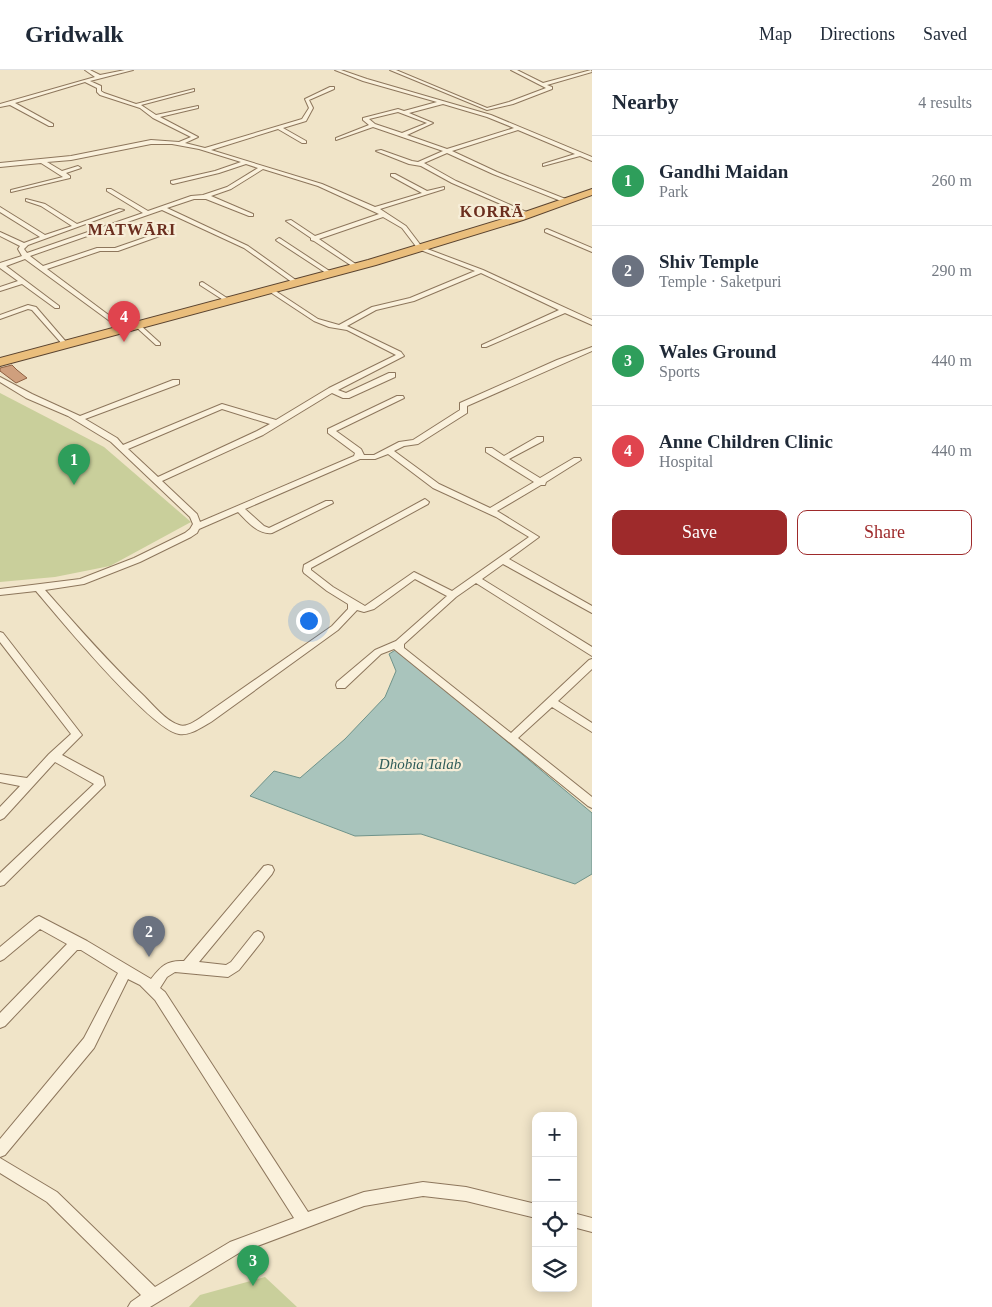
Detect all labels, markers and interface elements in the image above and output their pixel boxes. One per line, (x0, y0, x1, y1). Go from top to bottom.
text: Gridwalk (25, 21, 124, 47)
text: Map (759, 24, 792, 44)
text: Directions (820, 24, 895, 44)
text: Saved (923, 24, 967, 44)
text: Nearby (612, 90, 679, 114)
text: 4 results (918, 94, 972, 111)
text: Gandhi Maidan (659, 161, 788, 182)
text: 1 (624, 172, 632, 189)
text: 260 m (932, 172, 972, 189)
text: Park (659, 183, 688, 200)
district label: KORRĀ (460, 203, 524, 220)
district label: MATWĀRI (88, 221, 176, 238)
text: Shiv Temple (659, 251, 759, 272)
text: 2 (624, 262, 632, 279)
text: 290 m (932, 262, 972, 279)
text: Temple · Saketpuri (659, 273, 781, 290)
pin: 4 (108, 301, 140, 342)
text: Wales Ground (659, 341, 776, 362)
text: 3 (624, 352, 632, 369)
text: 440 m (932, 352, 972, 369)
text: Sports (659, 363, 700, 380)
text: Anne Children Clinic (659, 431, 833, 452)
text: 4 (624, 442, 632, 459)
text: 440 m (932, 442, 972, 459)
pin: 1 (58, 444, 90, 485)
text: Hospital (659, 453, 713, 470)
button: Save (612, 510, 787, 555)
button: Share (797, 510, 972, 555)
your location (296, 608, 322, 634)
water label: Dhobia Talab (378, 756, 462, 772)
pin: 2 (133, 916, 165, 957)
map controls (532, 1112, 577, 1292)
button: + (532, 1112, 577, 1157)
button: − (532, 1157, 577, 1202)
button: locate (532, 1202, 577, 1247)
pin: 3 (237, 1245, 269, 1286)
button: layers (532, 1247, 577, 1292)

